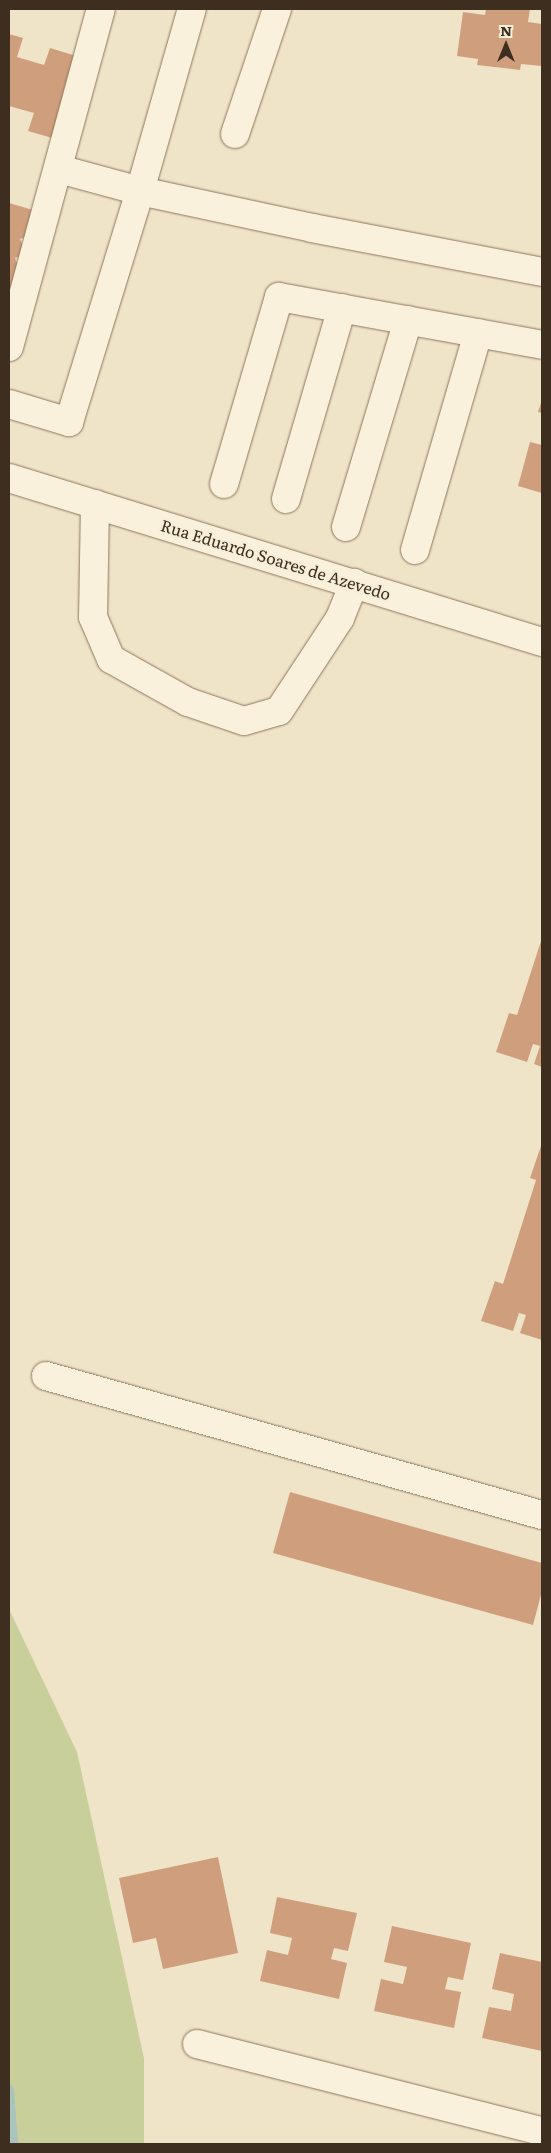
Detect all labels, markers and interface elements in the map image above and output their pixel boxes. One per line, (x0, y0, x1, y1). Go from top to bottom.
north arrow (481, 20, 531, 70)
text: N (500, 20, 512, 40)
street label: Rua Eduardo Soares de Azevedo (159, 515, 393, 603)

